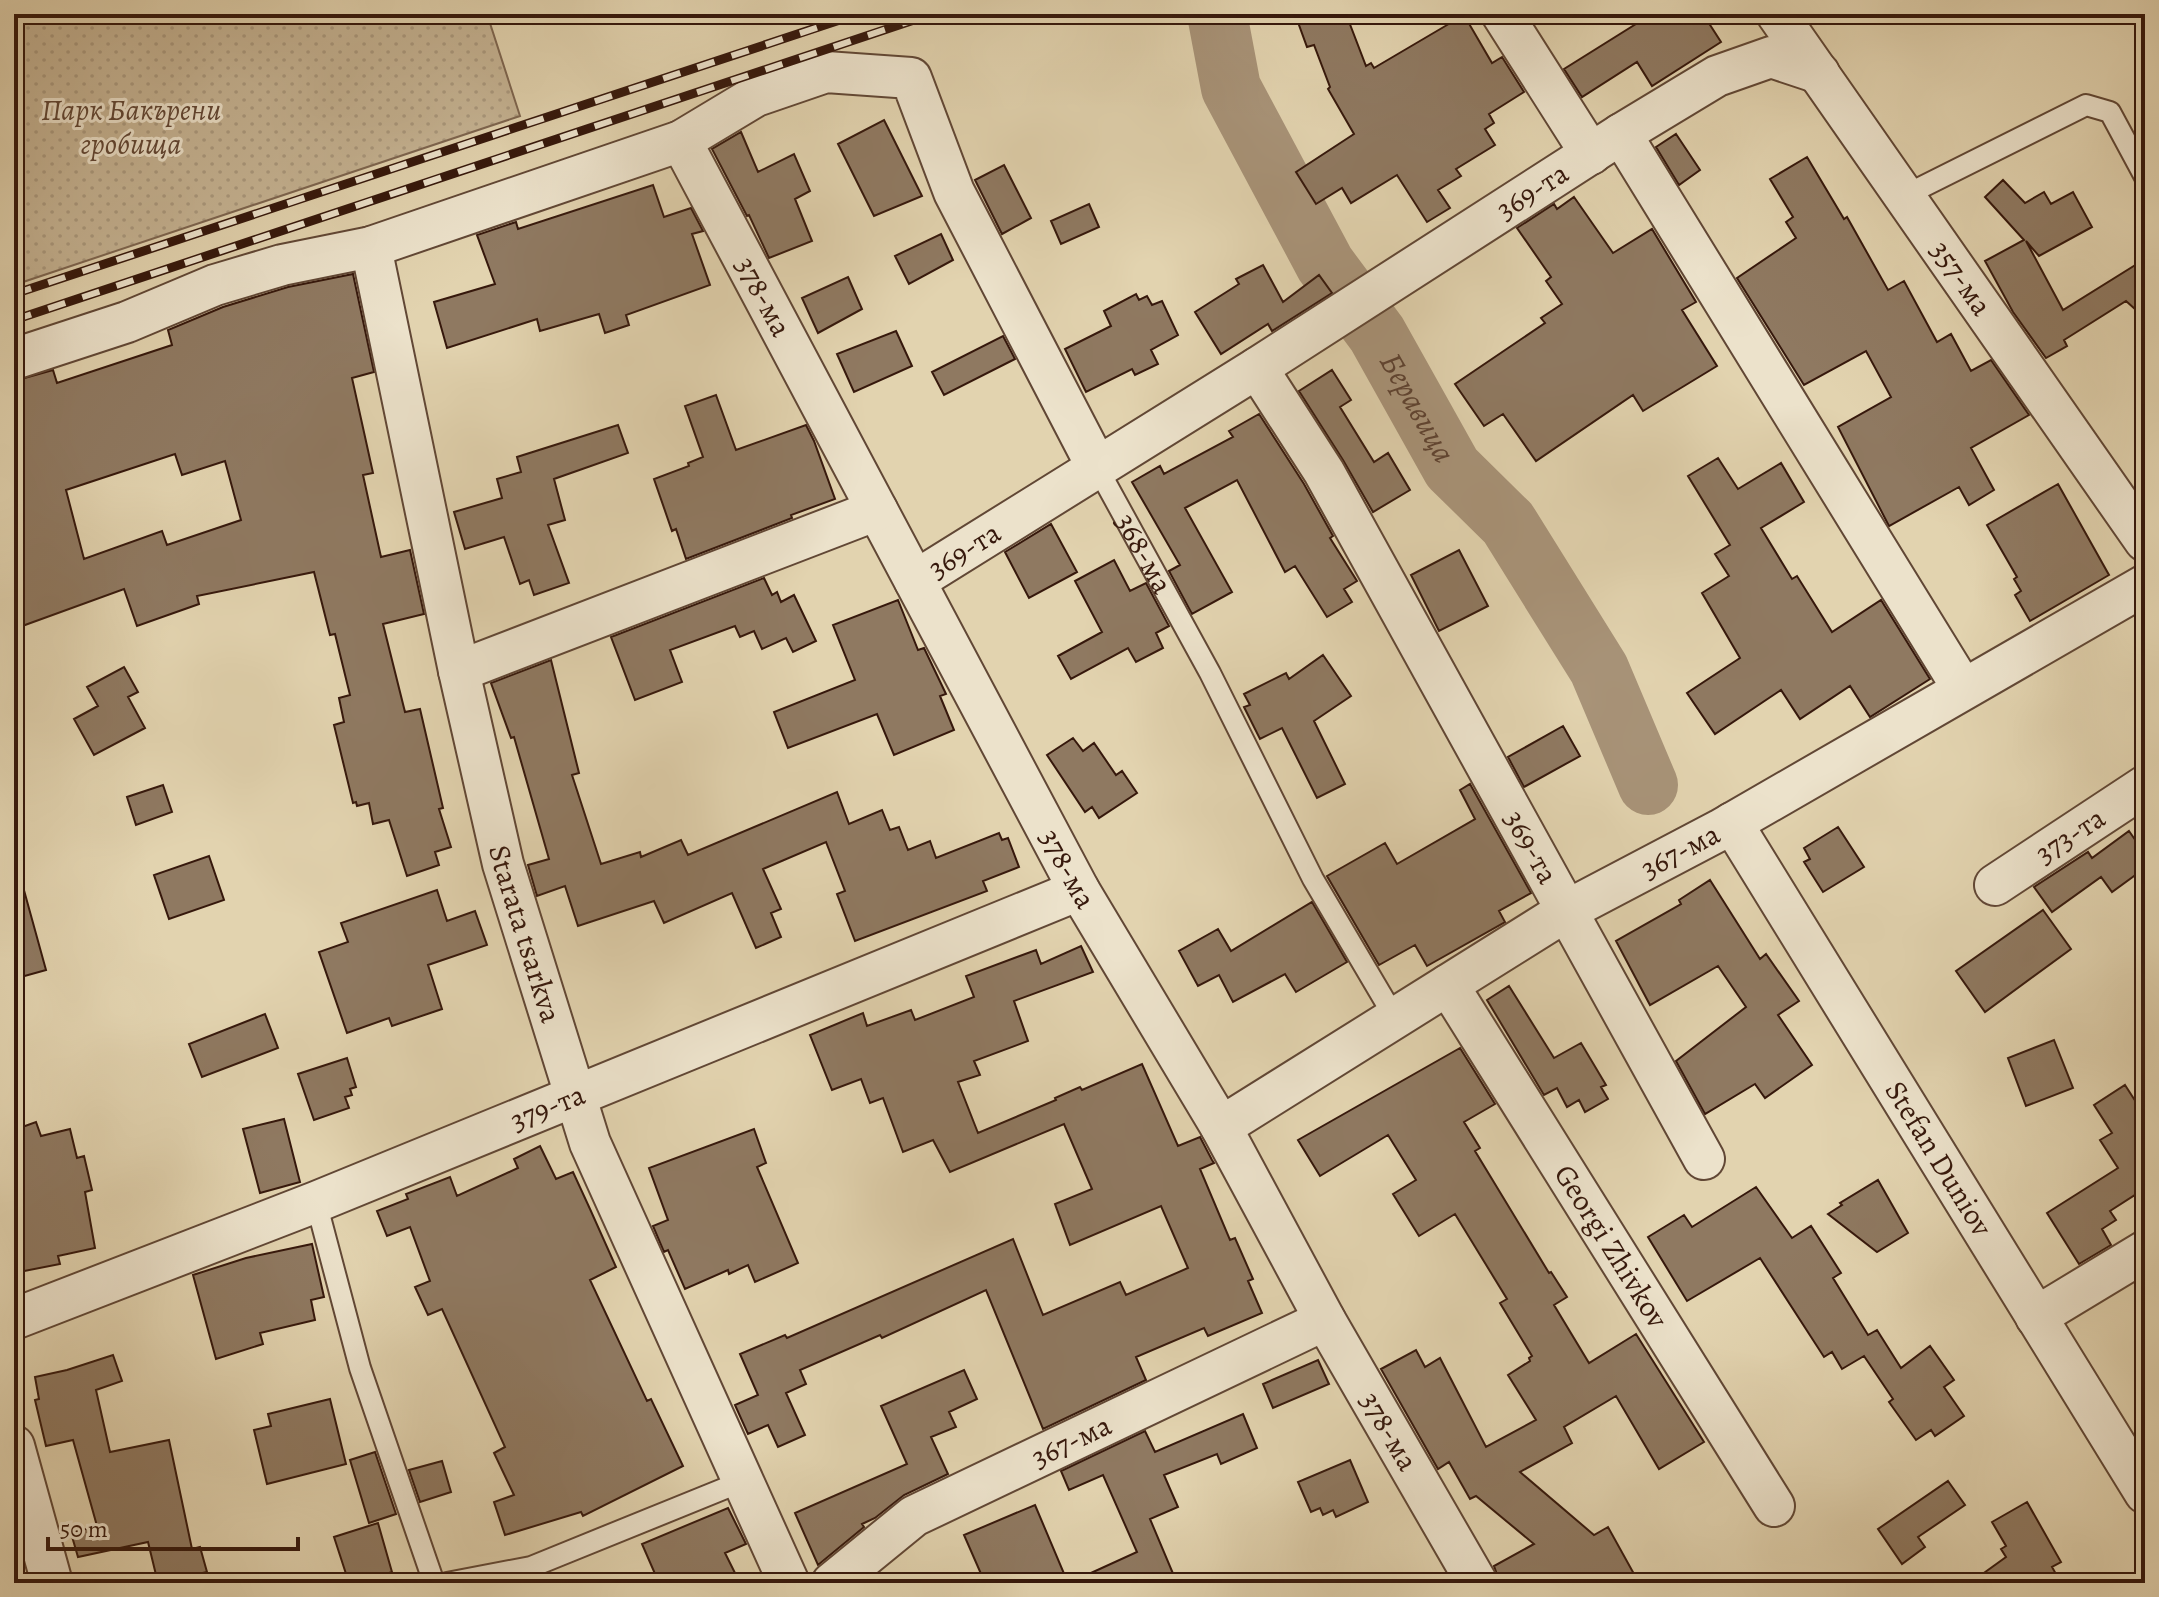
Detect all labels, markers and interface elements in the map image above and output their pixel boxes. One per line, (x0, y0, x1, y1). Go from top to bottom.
park label: Парк Бакърени гробища (41, 90, 221, 164)
street label: 369-та (1488, 153, 1576, 229)
street label: 357-ма (1921, 232, 2002, 324)
street label: 378-ма (726, 249, 801, 343)
water label: Беравица (1369, 344, 1467, 470)
street label: 368-ма (1106, 506, 1183, 601)
street label: 369-та (920, 513, 1008, 588)
street label: 373-та (2027, 798, 2113, 873)
street label: 369-та (1495, 803, 1568, 891)
street label: 367-ма (1634, 814, 1727, 888)
street label: 378-ма (1030, 822, 1106, 916)
street label: Starata tsarkva (479, 841, 571, 1028)
street label: Stefan Duniov (1876, 1073, 2002, 1244)
street label: 379-та (504, 1074, 591, 1140)
street label: Georgi Zhivkov (1545, 1157, 1678, 1336)
street label: 378-ма (1351, 1384, 1428, 1478)
street label: 367-ма (1024, 1405, 1118, 1477)
scale bar (48, 1501, 298, 1551)
text: 50 m (60, 1513, 108, 1545)

